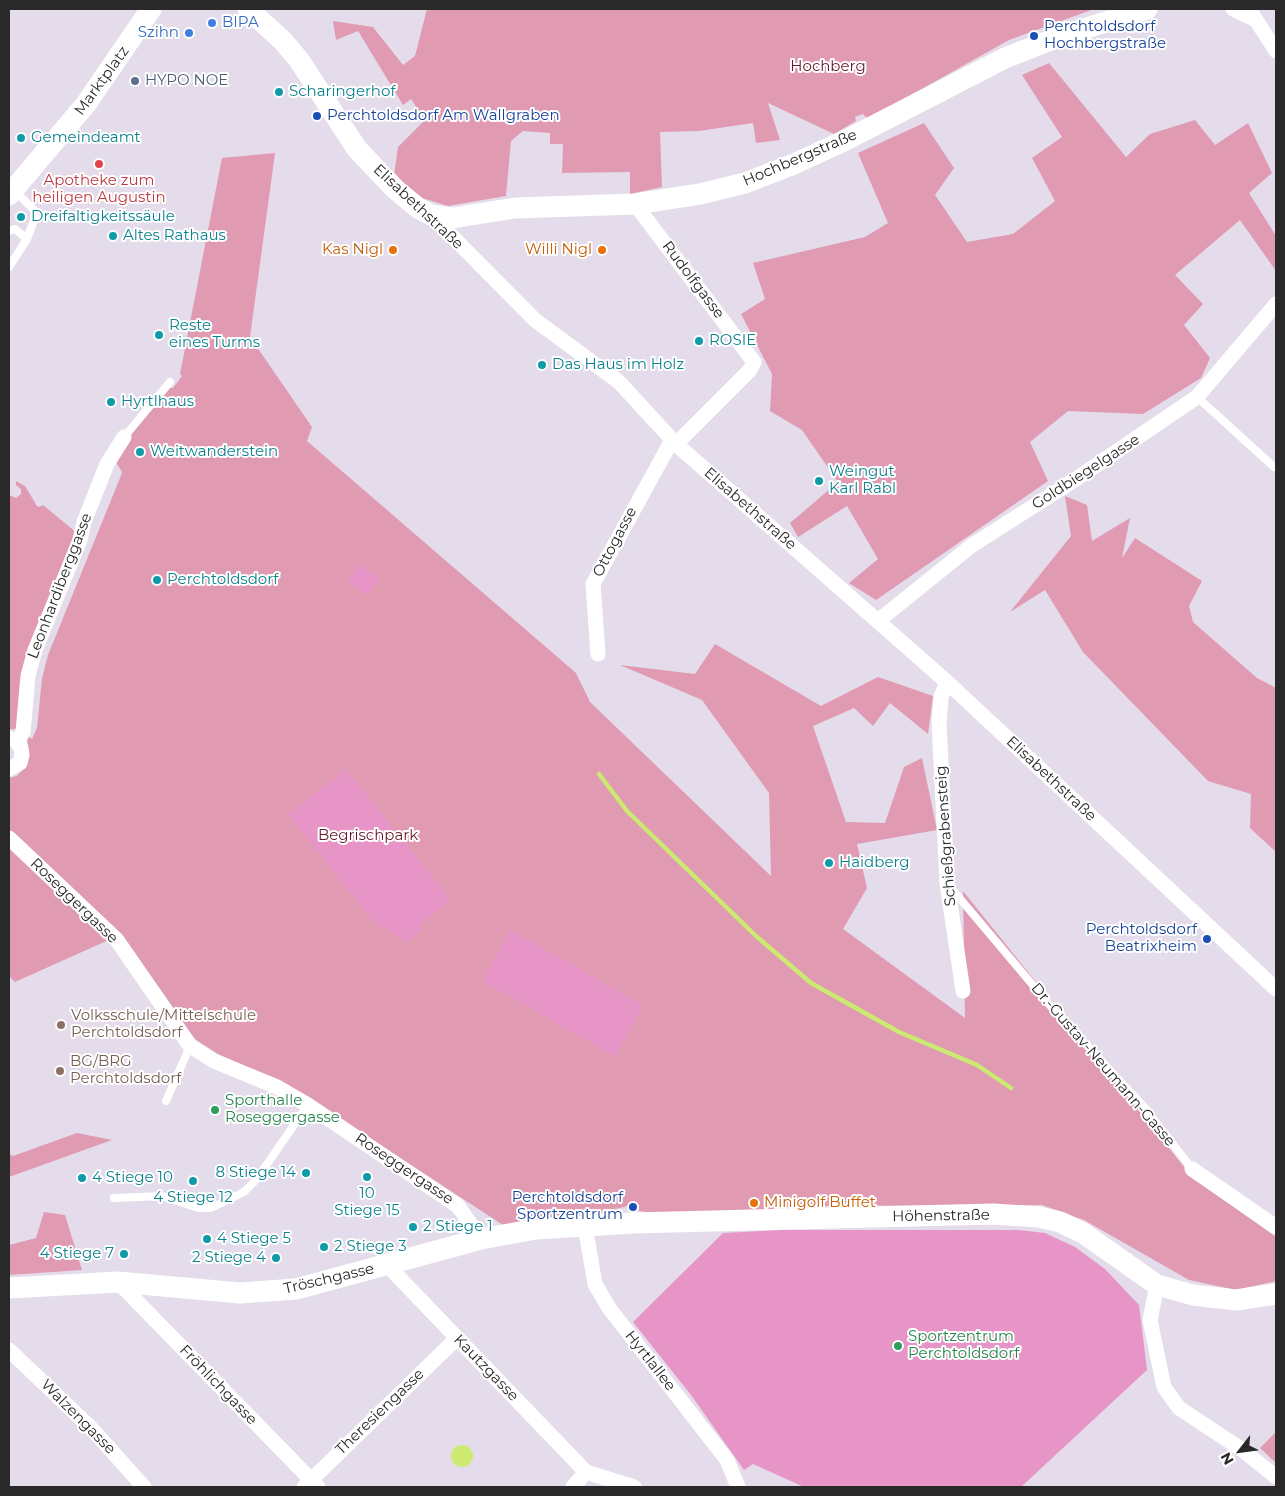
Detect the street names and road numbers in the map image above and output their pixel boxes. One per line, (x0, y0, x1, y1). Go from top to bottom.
street label: Marktplatz (71, 43, 133, 119)
street label: Hochbergstraße (740, 126, 860, 190)
street label: Elisabethstraße (369, 161, 467, 253)
street label: Rudolfgasse (658, 238, 728, 322)
street label: Goldbiegelgasse (1029, 431, 1143, 513)
street label: Elisabethstraße (700, 464, 800, 554)
street label: Ottogasse (589, 504, 641, 580)
street label: Leonhardiberggasse (24, 511, 96, 661)
street label: Elisabethstraße (1002, 733, 1100, 825)
street label: Schießgrabensteig (932, 765, 960, 907)
street label: Roseggergasse (26, 855, 122, 947)
street label: Dr.-Gustav-Neumann-Gasse (1027, 980, 1179, 1150)
street label: Roseggergasse (351, 1129, 457, 1209)
street label: Höhenstraße (892, 1206, 990, 1226)
street label: Tröschgasse (282, 1260, 376, 1298)
street label: Hyrtlallee (621, 1327, 679, 1395)
street label: Kautzgasse (450, 1331, 522, 1405)
street label: Fröhlichgasse (175, 1341, 261, 1429)
street label: Theresiengasse (332, 1365, 428, 1459)
street label: Walzengasse (37, 1376, 119, 1458)

